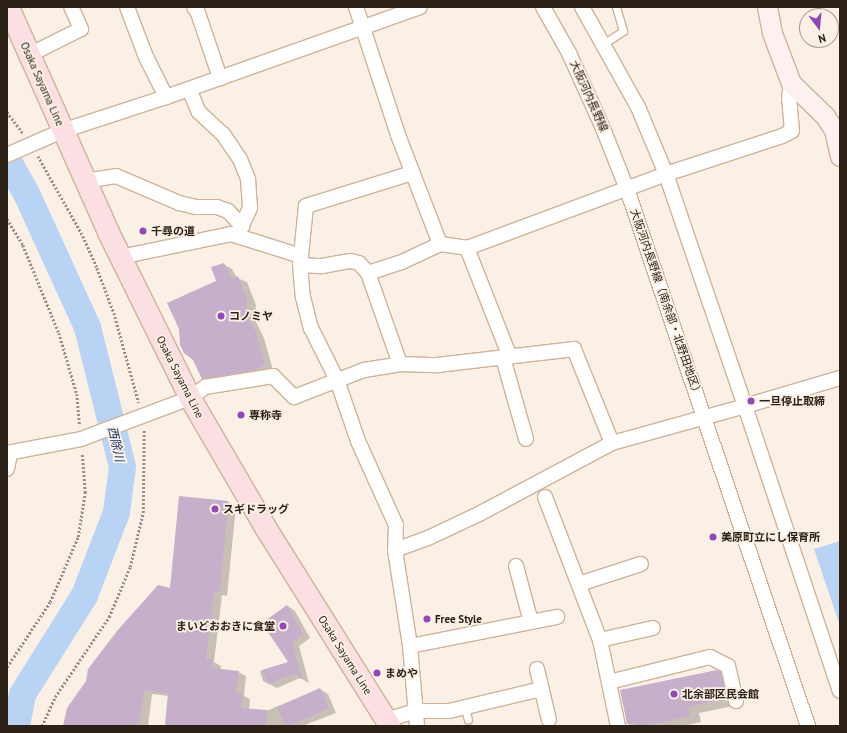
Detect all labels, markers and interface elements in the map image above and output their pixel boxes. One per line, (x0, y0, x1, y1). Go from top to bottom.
north arrow (799, 8, 839, 48)
text: N (817, 31, 827, 46)
street label: Osaka Sayama Line (18, 40, 66, 128)
street label: 大阪河内長野線 (567, 58, 611, 134)
street label: 大阪河内長野線（南余部・北野田地区） (628, 207, 704, 399)
place label: 千尋の道 (151, 224, 195, 238)
marker: 千尋の道 (138, 226, 148, 236)
place label: コノミヤ (229, 309, 273, 323)
marker: コノミヤ (216, 311, 226, 321)
street label: Osaka Sayama Line (154, 334, 206, 420)
place label: 一旦停止取締 (759, 394, 825, 408)
marker: 一旦停止取締 (746, 396, 756, 406)
place label: 専称寺 (249, 408, 282, 422)
marker: 専称寺 (236, 410, 246, 420)
water label: 西除川 (105, 425, 127, 463)
place label: スギドラッグ (223, 502, 289, 516)
marker: スギドラッグ (210, 504, 220, 514)
place label: 美原町立にし保育所 (721, 530, 820, 544)
marker: 美原町立にし保育所 (708, 532, 718, 542)
place label: Free Style (435, 612, 482, 626)
street label: Osaka Sayama Line (315, 613, 375, 697)
marker: Free Style (422, 614, 432, 624)
place label: まいどおおきに食堂 (176, 619, 275, 633)
marker: まいどおおきに食堂 (278, 621, 288, 631)
place label: まめや (385, 666, 418, 680)
marker: まめや (372, 668, 382, 678)
place label: 北余部区民会館 (682, 687, 759, 701)
marker: 北余部区民会館 (669, 689, 679, 699)

